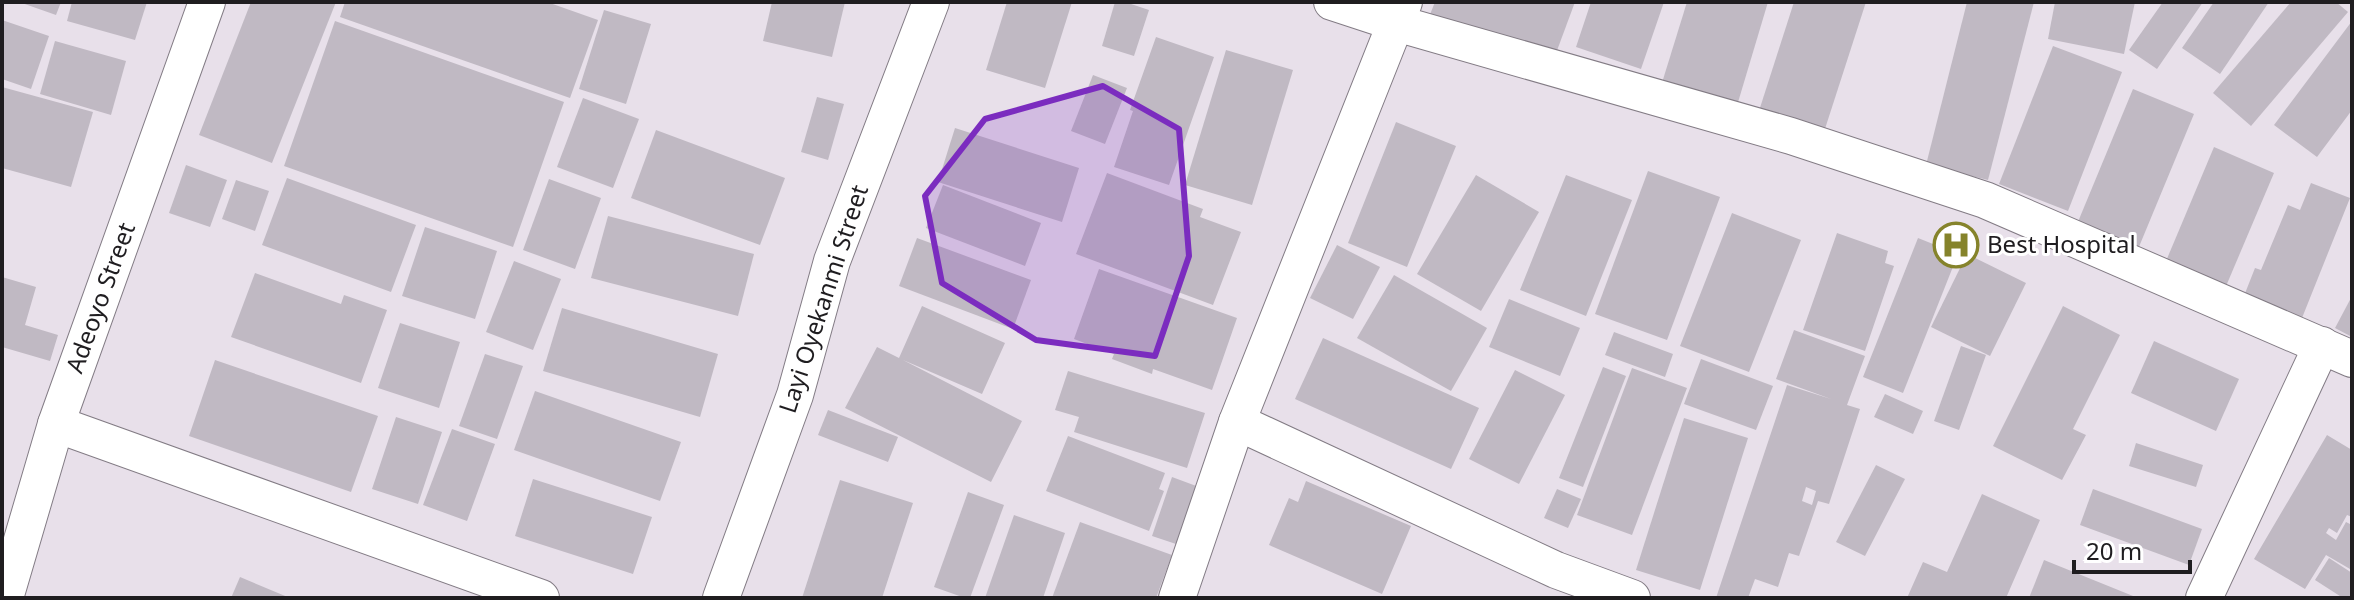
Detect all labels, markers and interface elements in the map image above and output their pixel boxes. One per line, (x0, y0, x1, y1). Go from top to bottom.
street label: Layi Oyekanmi Street (770, 180, 875, 417)
street label: Adeoyo Street (57, 217, 142, 377)
hospital icon: Best Hospital (1932, 221, 1980, 269)
place label: Best Hospital (1987, 227, 2136, 260)
scale bar (2074, 524, 2190, 574)
text: 20 m (2086, 534, 2142, 567)

